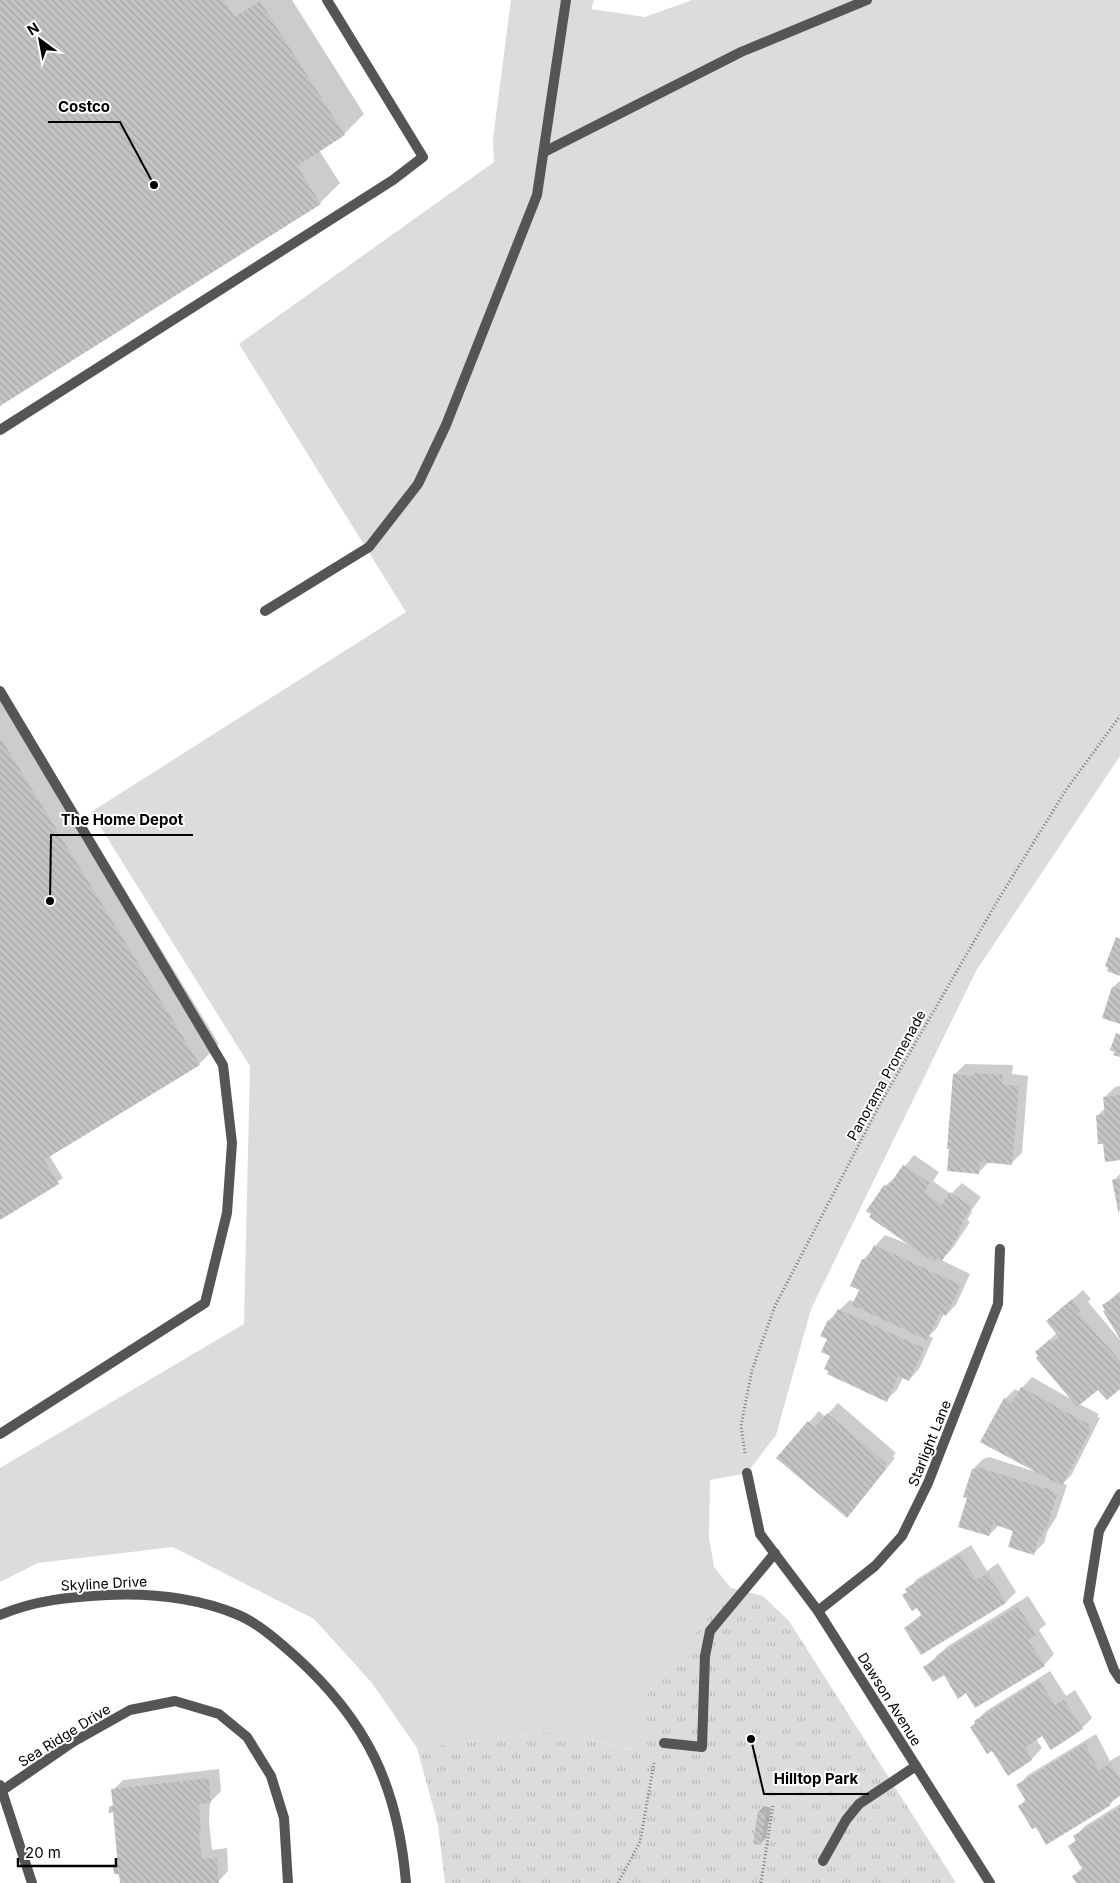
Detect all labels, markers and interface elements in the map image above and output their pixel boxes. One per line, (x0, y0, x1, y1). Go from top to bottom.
north arrow (15, 15, 65, 65)
text: N (24, 19, 42, 39)
callout: Costco (48, 92, 120, 122)
text: Costco (58, 97, 110, 116)
callout: The Home Depot (51, 805, 193, 835)
text: The Home Depot (61, 810, 184, 829)
street label: Panorama Promenade (843, 1007, 929, 1143)
street label: Starlight Lane (904, 1397, 954, 1489)
street label: Skyline Drive (60, 1572, 148, 1594)
street label: Dawson Avenue (855, 1649, 925, 1749)
street label: Sea Ridge Drive (15, 1700, 113, 1770)
callout: Hilltop Park (764, 1764, 869, 1794)
text: Hilltop Park (774, 1769, 859, 1788)
scale bar (18, 1836, 115, 1868)
text: 20 m (25, 1843, 61, 1862)

